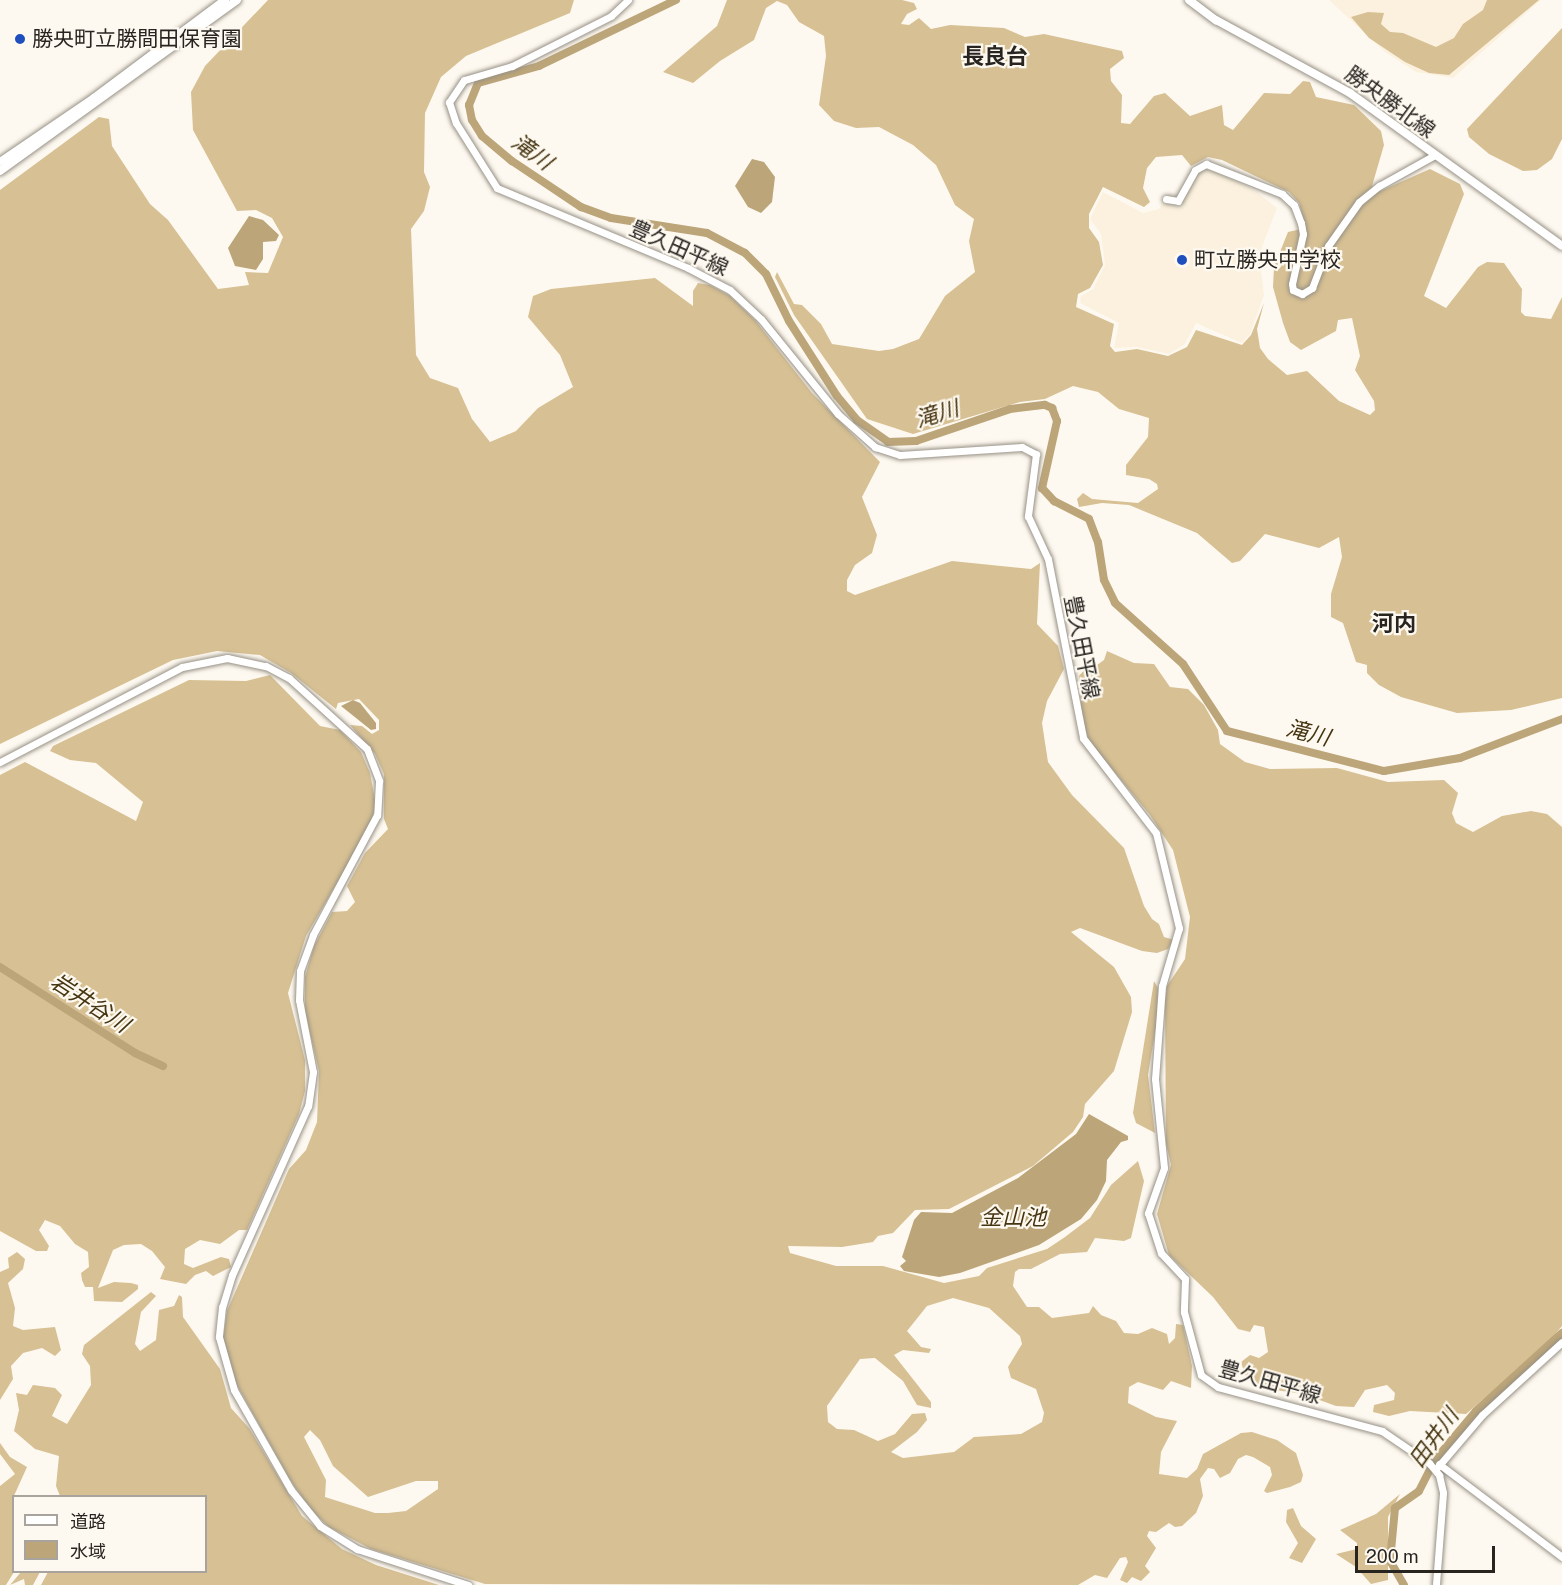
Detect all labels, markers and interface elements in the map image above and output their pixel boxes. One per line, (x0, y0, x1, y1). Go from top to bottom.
place label: 勝央町立勝間田保育園 (32, 26, 242, 52)
marker: 勝央町立勝間田保育園 (13, 32, 27, 46)
district label: 長良台 (962, 44, 1028, 70)
street label: 勝央勝北線 (1340, 61, 1440, 143)
water label: 滝川 (506, 128, 558, 176)
street label: 豊久田平線 (626, 215, 732, 281)
place label: 町立勝央中学校 (1194, 247, 1341, 273)
marker: 町立勝央中学校 (1175, 253, 1189, 267)
water label: 滝川 (912, 395, 962, 433)
street label: 豊久田平線 (1060, 593, 1104, 701)
district label: 河内 (1372, 611, 1416, 637)
water label: 滝川 (1283, 715, 1333, 751)
water label: 岩井谷川 (46, 968, 134, 1038)
water label: 金山池 (980, 1205, 1046, 1231)
street label: 豊久田平線 (1216, 1355, 1324, 1409)
water label: 田井川 (1404, 1404, 1464, 1472)
legend (12, 1495, 207, 1573)
text: 道路 (70, 1511, 106, 1532)
scale bar (1358, 1534, 1498, 1572)
text: 水域 (70, 1541, 106, 1562)
text: 200 m (1366, 1546, 1419, 1567)

